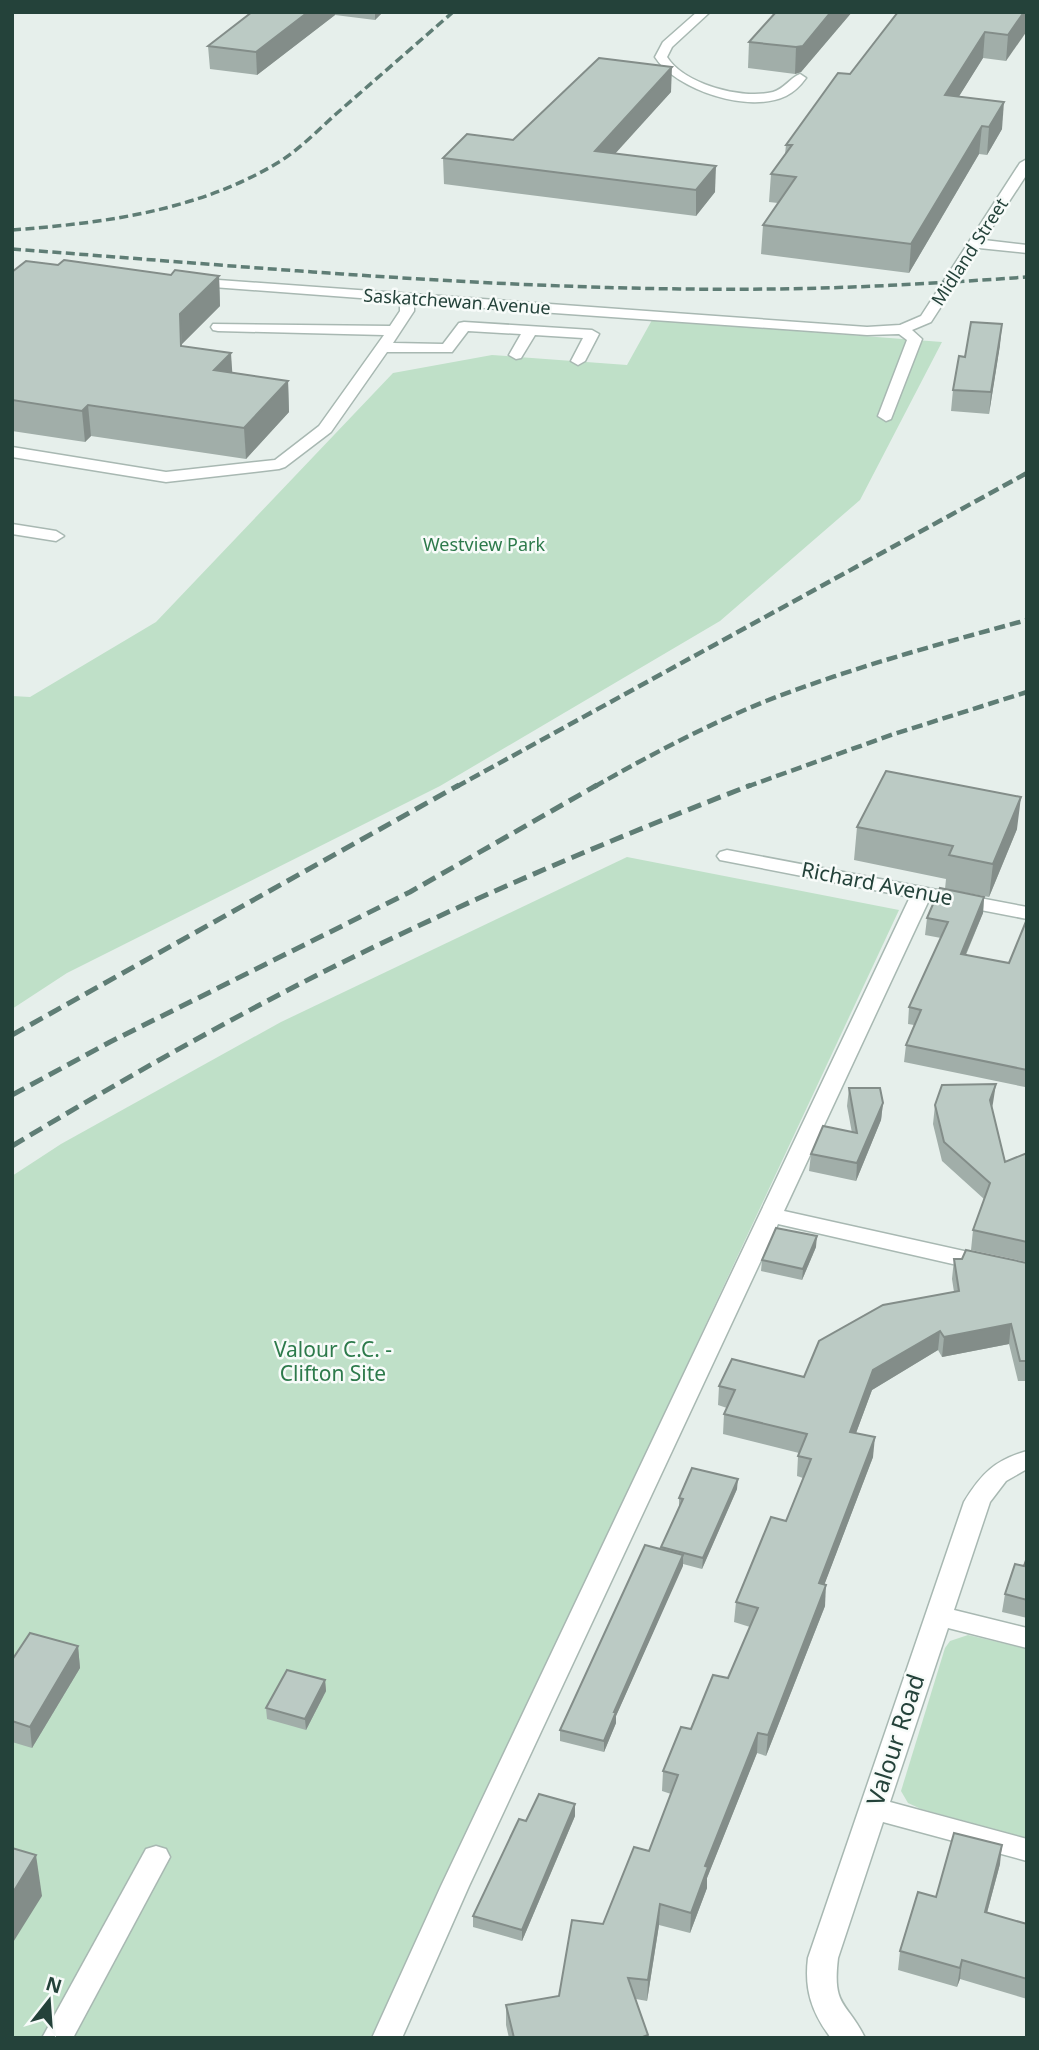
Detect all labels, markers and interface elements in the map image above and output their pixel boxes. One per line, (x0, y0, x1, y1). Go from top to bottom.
street label: Midland Street (925, 193, 1013, 310)
street label: Saskatchewan Avenue (363, 282, 551, 320)
park label: Westview Park (423, 532, 545, 556)
street label: Richard Avenue (799, 855, 955, 911)
park label: Valour C.C. - Clifton Site (274, 1335, 392, 1387)
street label: Valour Road (858, 1669, 931, 1810)
north arrow (14, 1966, 84, 2036)
text: N (43, 1970, 65, 1999)

